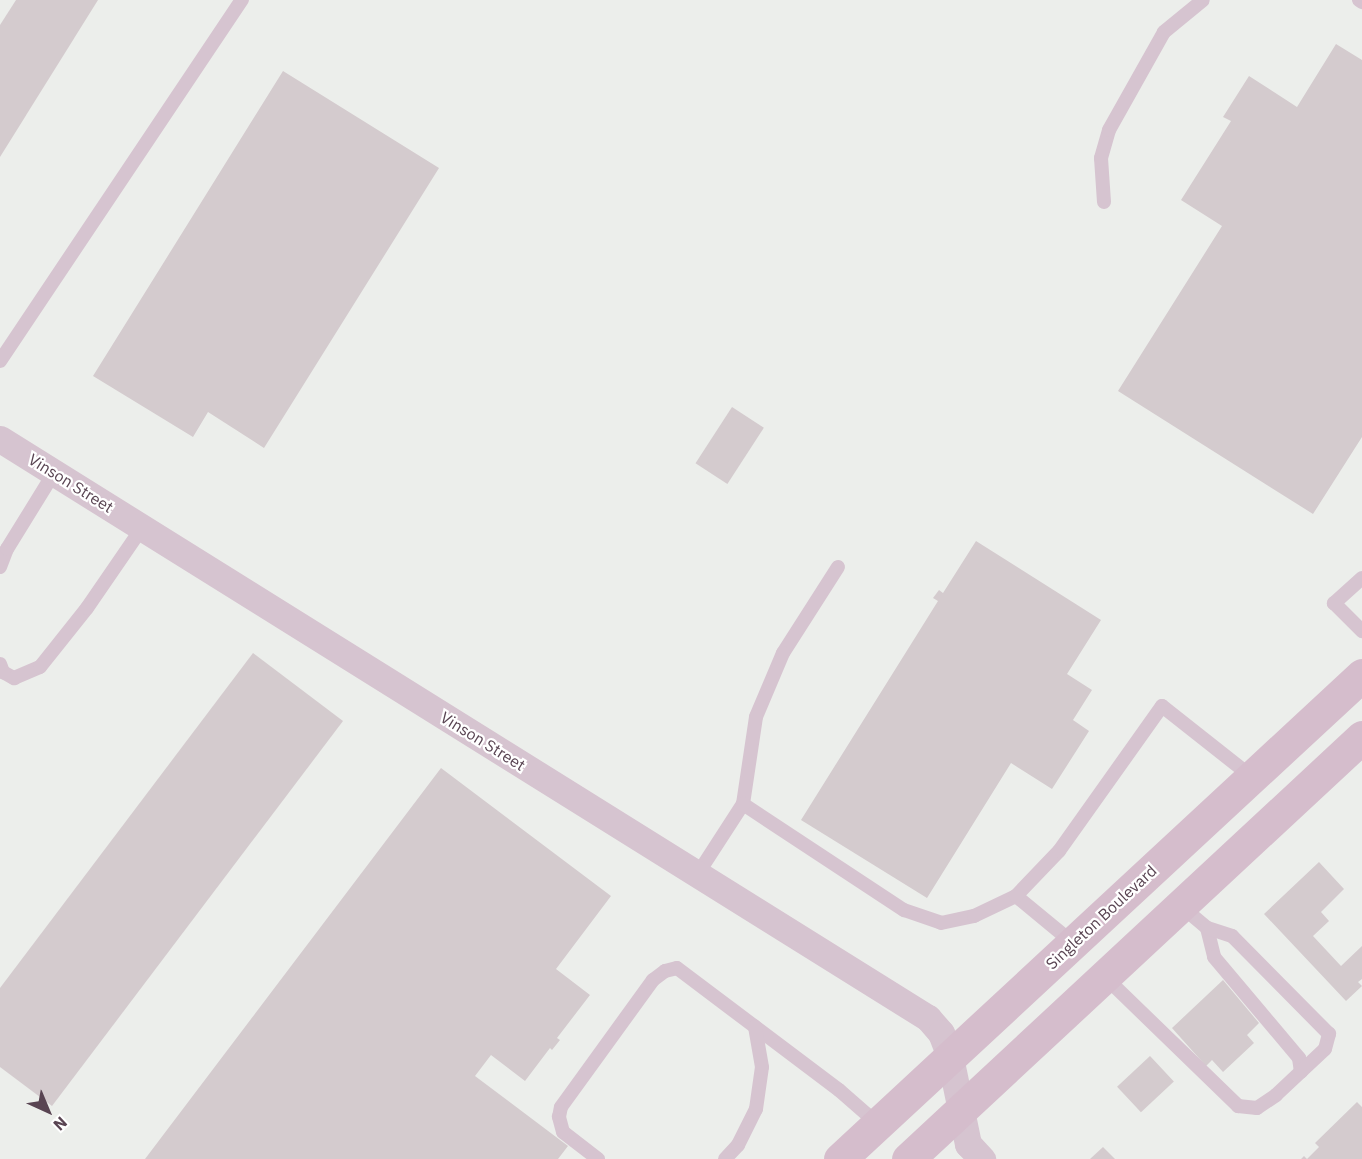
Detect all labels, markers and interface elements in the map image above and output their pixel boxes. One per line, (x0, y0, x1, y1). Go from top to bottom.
street label: Vinson Street (25, 449, 117, 517)
street label: Vinson Street (437, 707, 529, 775)
street label: Singleton Boulevard (1042, 861, 1160, 973)
north arrow (18, 1081, 78, 1141)
text: N (49, 1113, 72, 1135)

